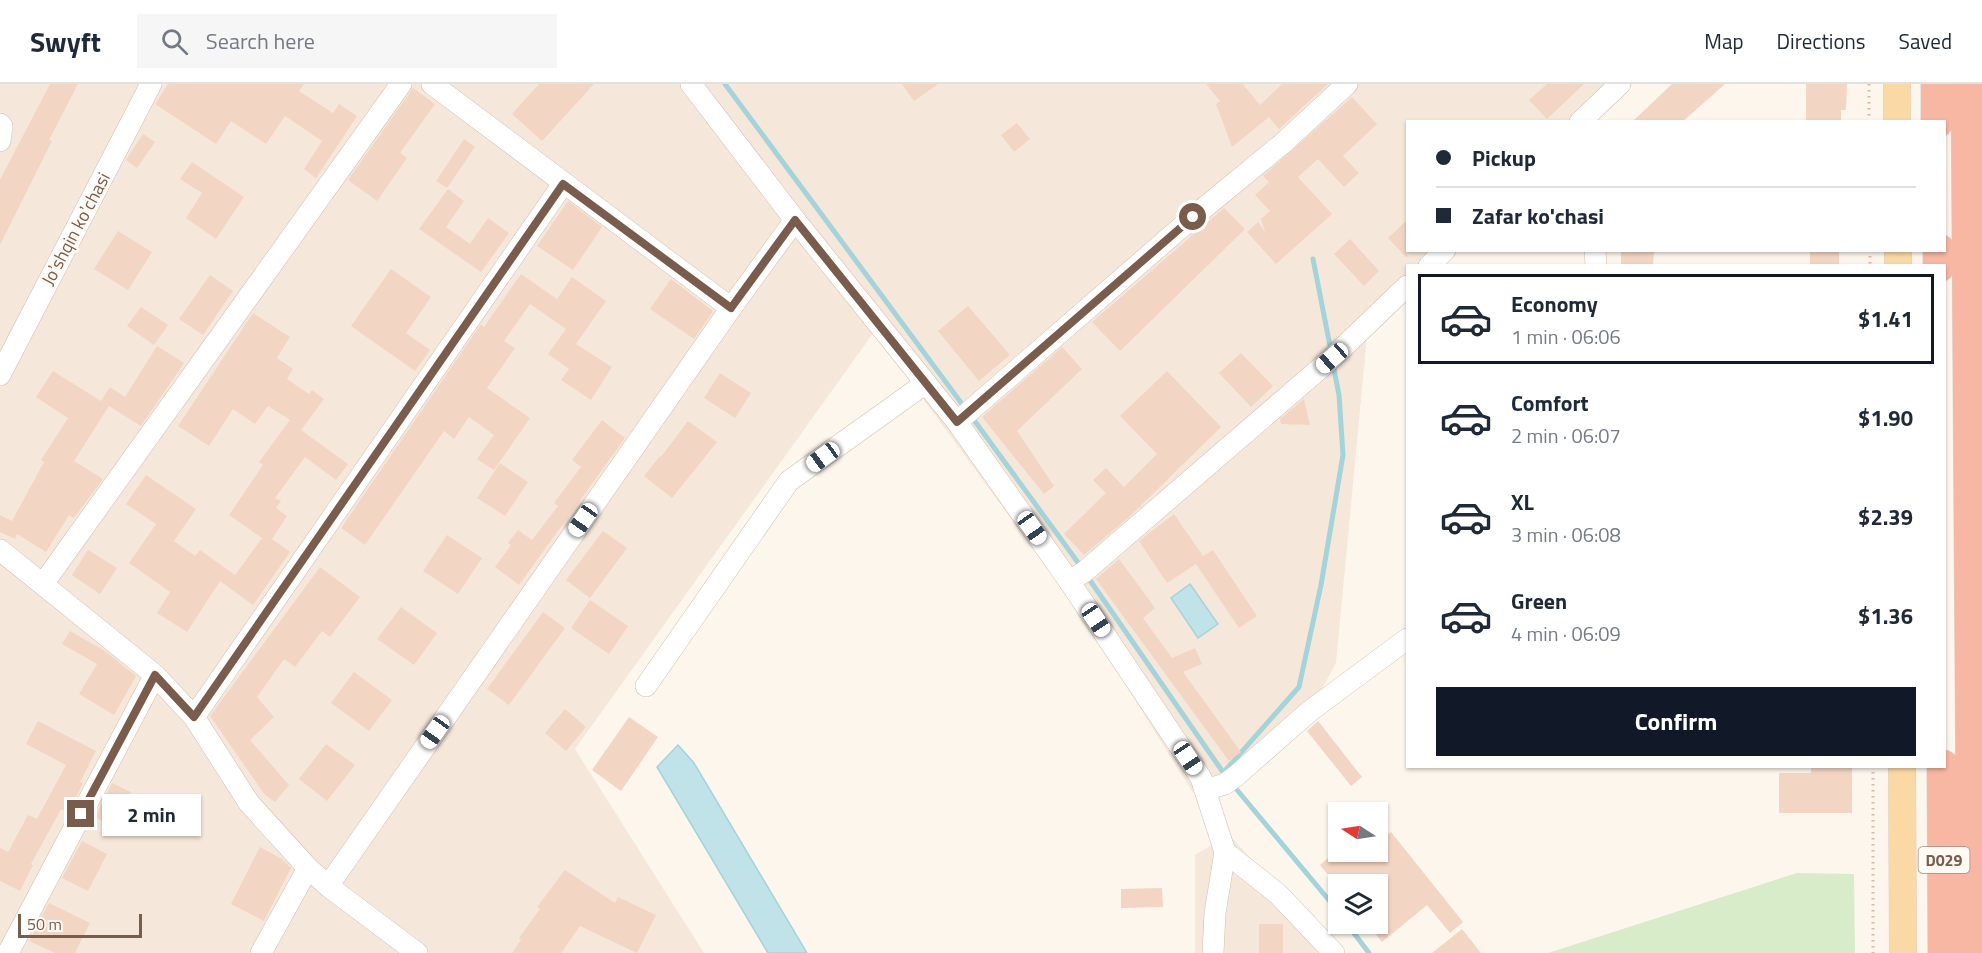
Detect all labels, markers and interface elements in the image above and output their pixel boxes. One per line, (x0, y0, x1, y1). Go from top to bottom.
search box (137, 14, 557, 68)
text: Swyft (30, 20, 101, 63)
text: Search here (206, 24, 315, 58)
icon: search (158, 25, 191, 58)
text: Map (1704, 25, 1744, 57)
text: Directions (1777, 25, 1866, 57)
text: Saved (1899, 25, 1952, 57)
text: Pickup (1472, 141, 1536, 175)
street label: Joʼshqin koʼchasi (34, 167, 117, 290)
text: Zafar ko'chasi (1472, 199, 1604, 233)
route start (1179, 203, 1206, 230)
text: Economy (1511, 287, 1598, 321)
icon: car (1439, 292, 1493, 346)
text: $1.41 (1858, 302, 1913, 336)
text: 1 min · 06:06 (1511, 321, 1621, 352)
car (1313, 339, 1351, 377)
text: Comfort (1511, 386, 1589, 420)
icon: car (1439, 391, 1493, 445)
text: $1.90 (1858, 401, 1913, 435)
text: 2 min · 06:07 (1511, 420, 1621, 451)
car (803, 439, 843, 475)
text: XL (1511, 485, 1534, 519)
icon: car (1439, 490, 1493, 544)
car (565, 500, 601, 540)
text: $2.39 (1858, 500, 1913, 534)
car (1014, 508, 1050, 548)
text: 3 min · 06:08 (1511, 519, 1621, 550)
text: Green (1511, 584, 1567, 618)
icon: car (1439, 589, 1493, 643)
text: $1.36 (1858, 599, 1913, 633)
car (1078, 600, 1114, 640)
text: 4 min · 06:09 (1511, 618, 1621, 649)
button: Confirm (1436, 687, 1916, 756)
car (417, 712, 453, 752)
car (1170, 738, 1206, 778)
callout: 2 min (102, 793, 201, 835)
text: 2 min (127, 799, 176, 830)
route end (67, 800, 94, 827)
north arrow (1328, 802, 1388, 862)
map controls (1328, 802, 1388, 934)
road number: D029 (1918, 847, 1970, 873)
button: layers (1328, 874, 1388, 934)
scale bar (18, 911, 142, 938)
text: 50 m (27, 912, 62, 936)

